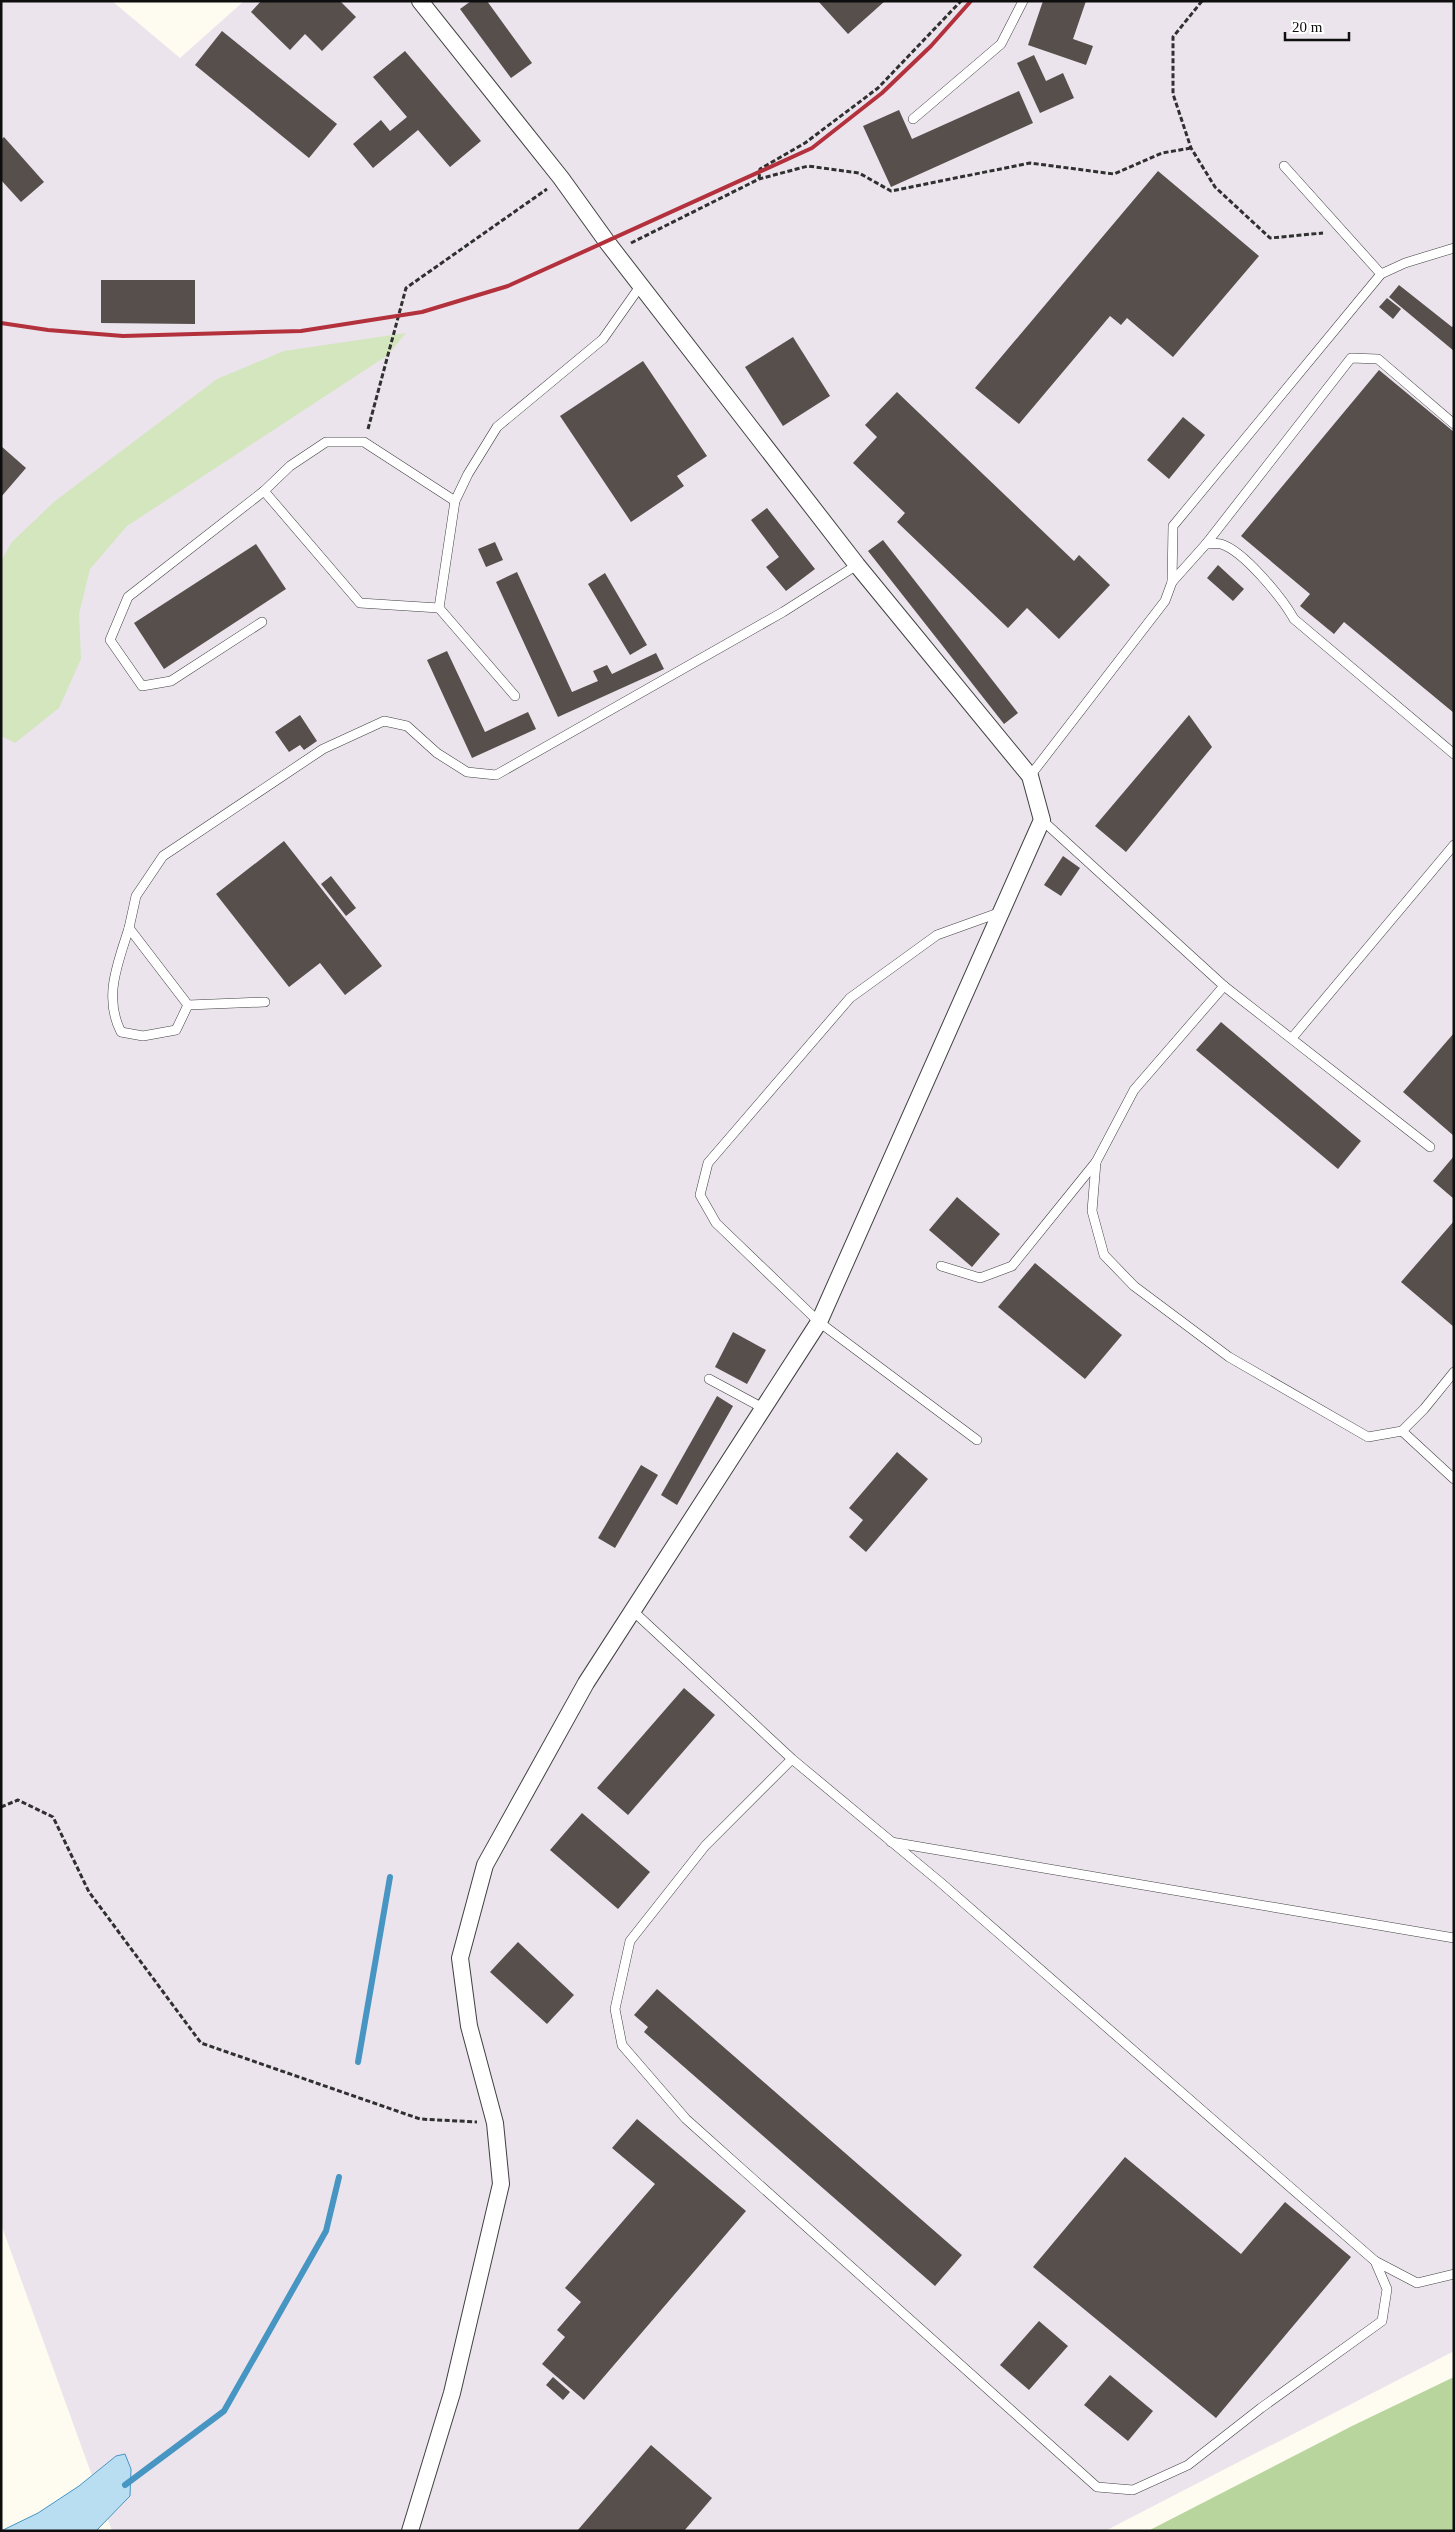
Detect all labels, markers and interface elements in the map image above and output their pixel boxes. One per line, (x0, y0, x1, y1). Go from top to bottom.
scale bar (1285, 10, 1349, 42)
text: 20 m (1292, 19, 1323, 35)

